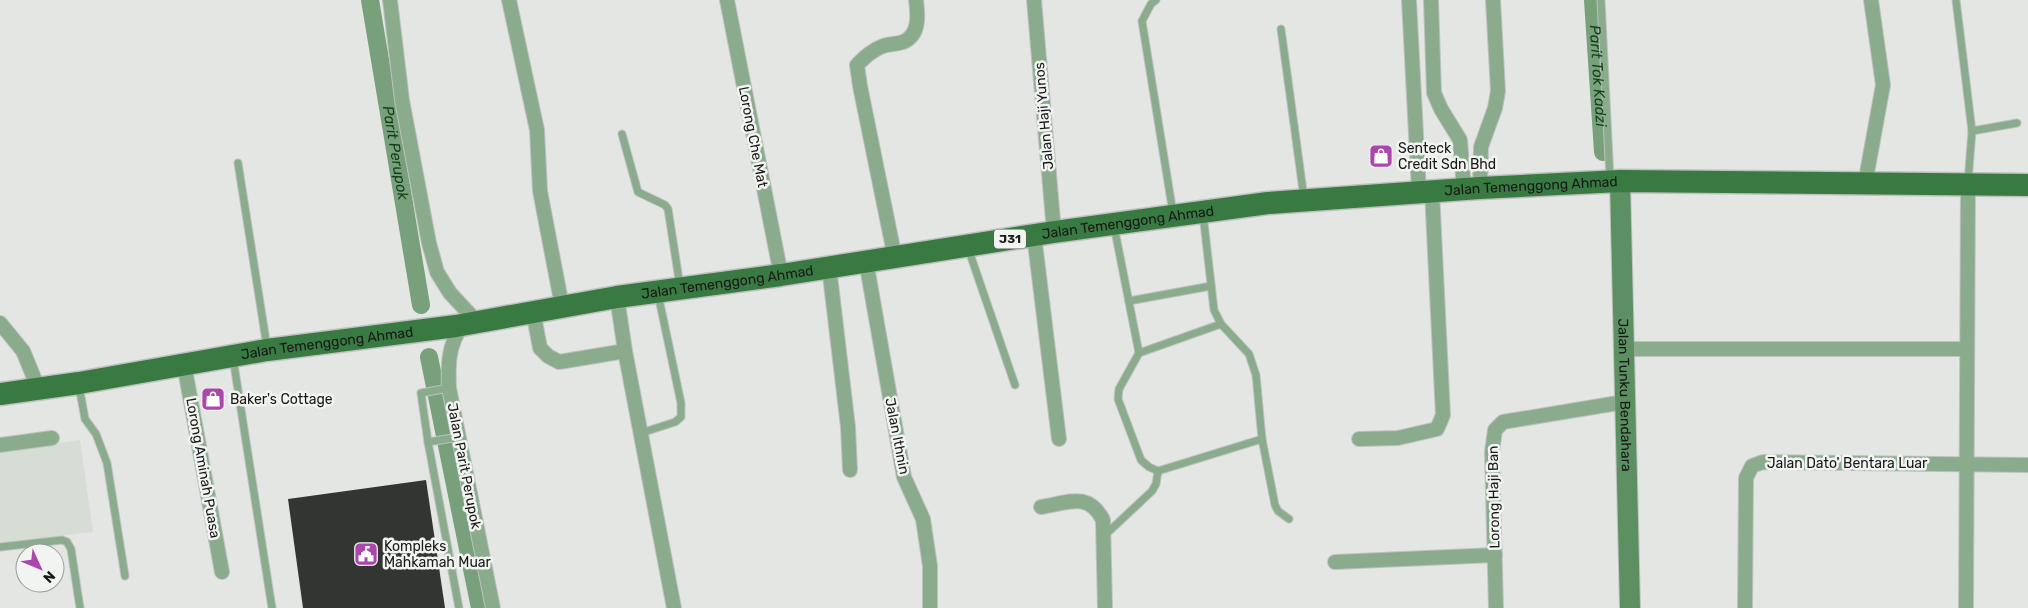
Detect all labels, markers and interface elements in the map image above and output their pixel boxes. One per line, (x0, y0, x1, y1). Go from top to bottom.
water label: Parit Tok Kadzi (1586, 24, 1610, 128)
street label: Jalan Haji Yunos (1031, 62, 1057, 170)
street label: Lorong Che Mat (735, 85, 771, 190)
water label: Parit Perupok (379, 104, 412, 202)
place label: Senteck Credit Sdn Bhd (1398, 140, 1496, 173)
shop icon: Senteck Credit Sdn Bhd (1368, 143, 1394, 169)
street label: Jalan Temenggong Ahmad (1444, 173, 1618, 199)
street label: Jalan Temenggong Ahmad (1040, 202, 1215, 242)
road number: J31 (994, 230, 1026, 248)
street label: Jalan Temenggong Ahmad (640, 262, 815, 302)
street label: Jalan Tunku Bendahara (1615, 318, 1635, 472)
street label: Jalan Temenggong Ahmad (239, 323, 414, 363)
shop icon: Baker's Cottage (200, 386, 226, 412)
place label: Baker's Cottage (230, 391, 333, 408)
street label: Lorong Aminah Puasa (182, 396, 224, 540)
street label: Jalan Ithnin (881, 396, 913, 476)
street label: Jalan Parit Perupok (443, 402, 485, 531)
street label: Lorong Haji Ban (1485, 445, 1503, 549)
street label: Jalan Dato' Bentara Luar (1767, 455, 1928, 472)
place label: Kompleks Mahkamah Muar (384, 538, 492, 571)
public building icon: Kompleks Mahkamah Muar (353, 541, 379, 567)
north arrow (15, 543, 65, 593)
text: N (39, 567, 59, 586)

